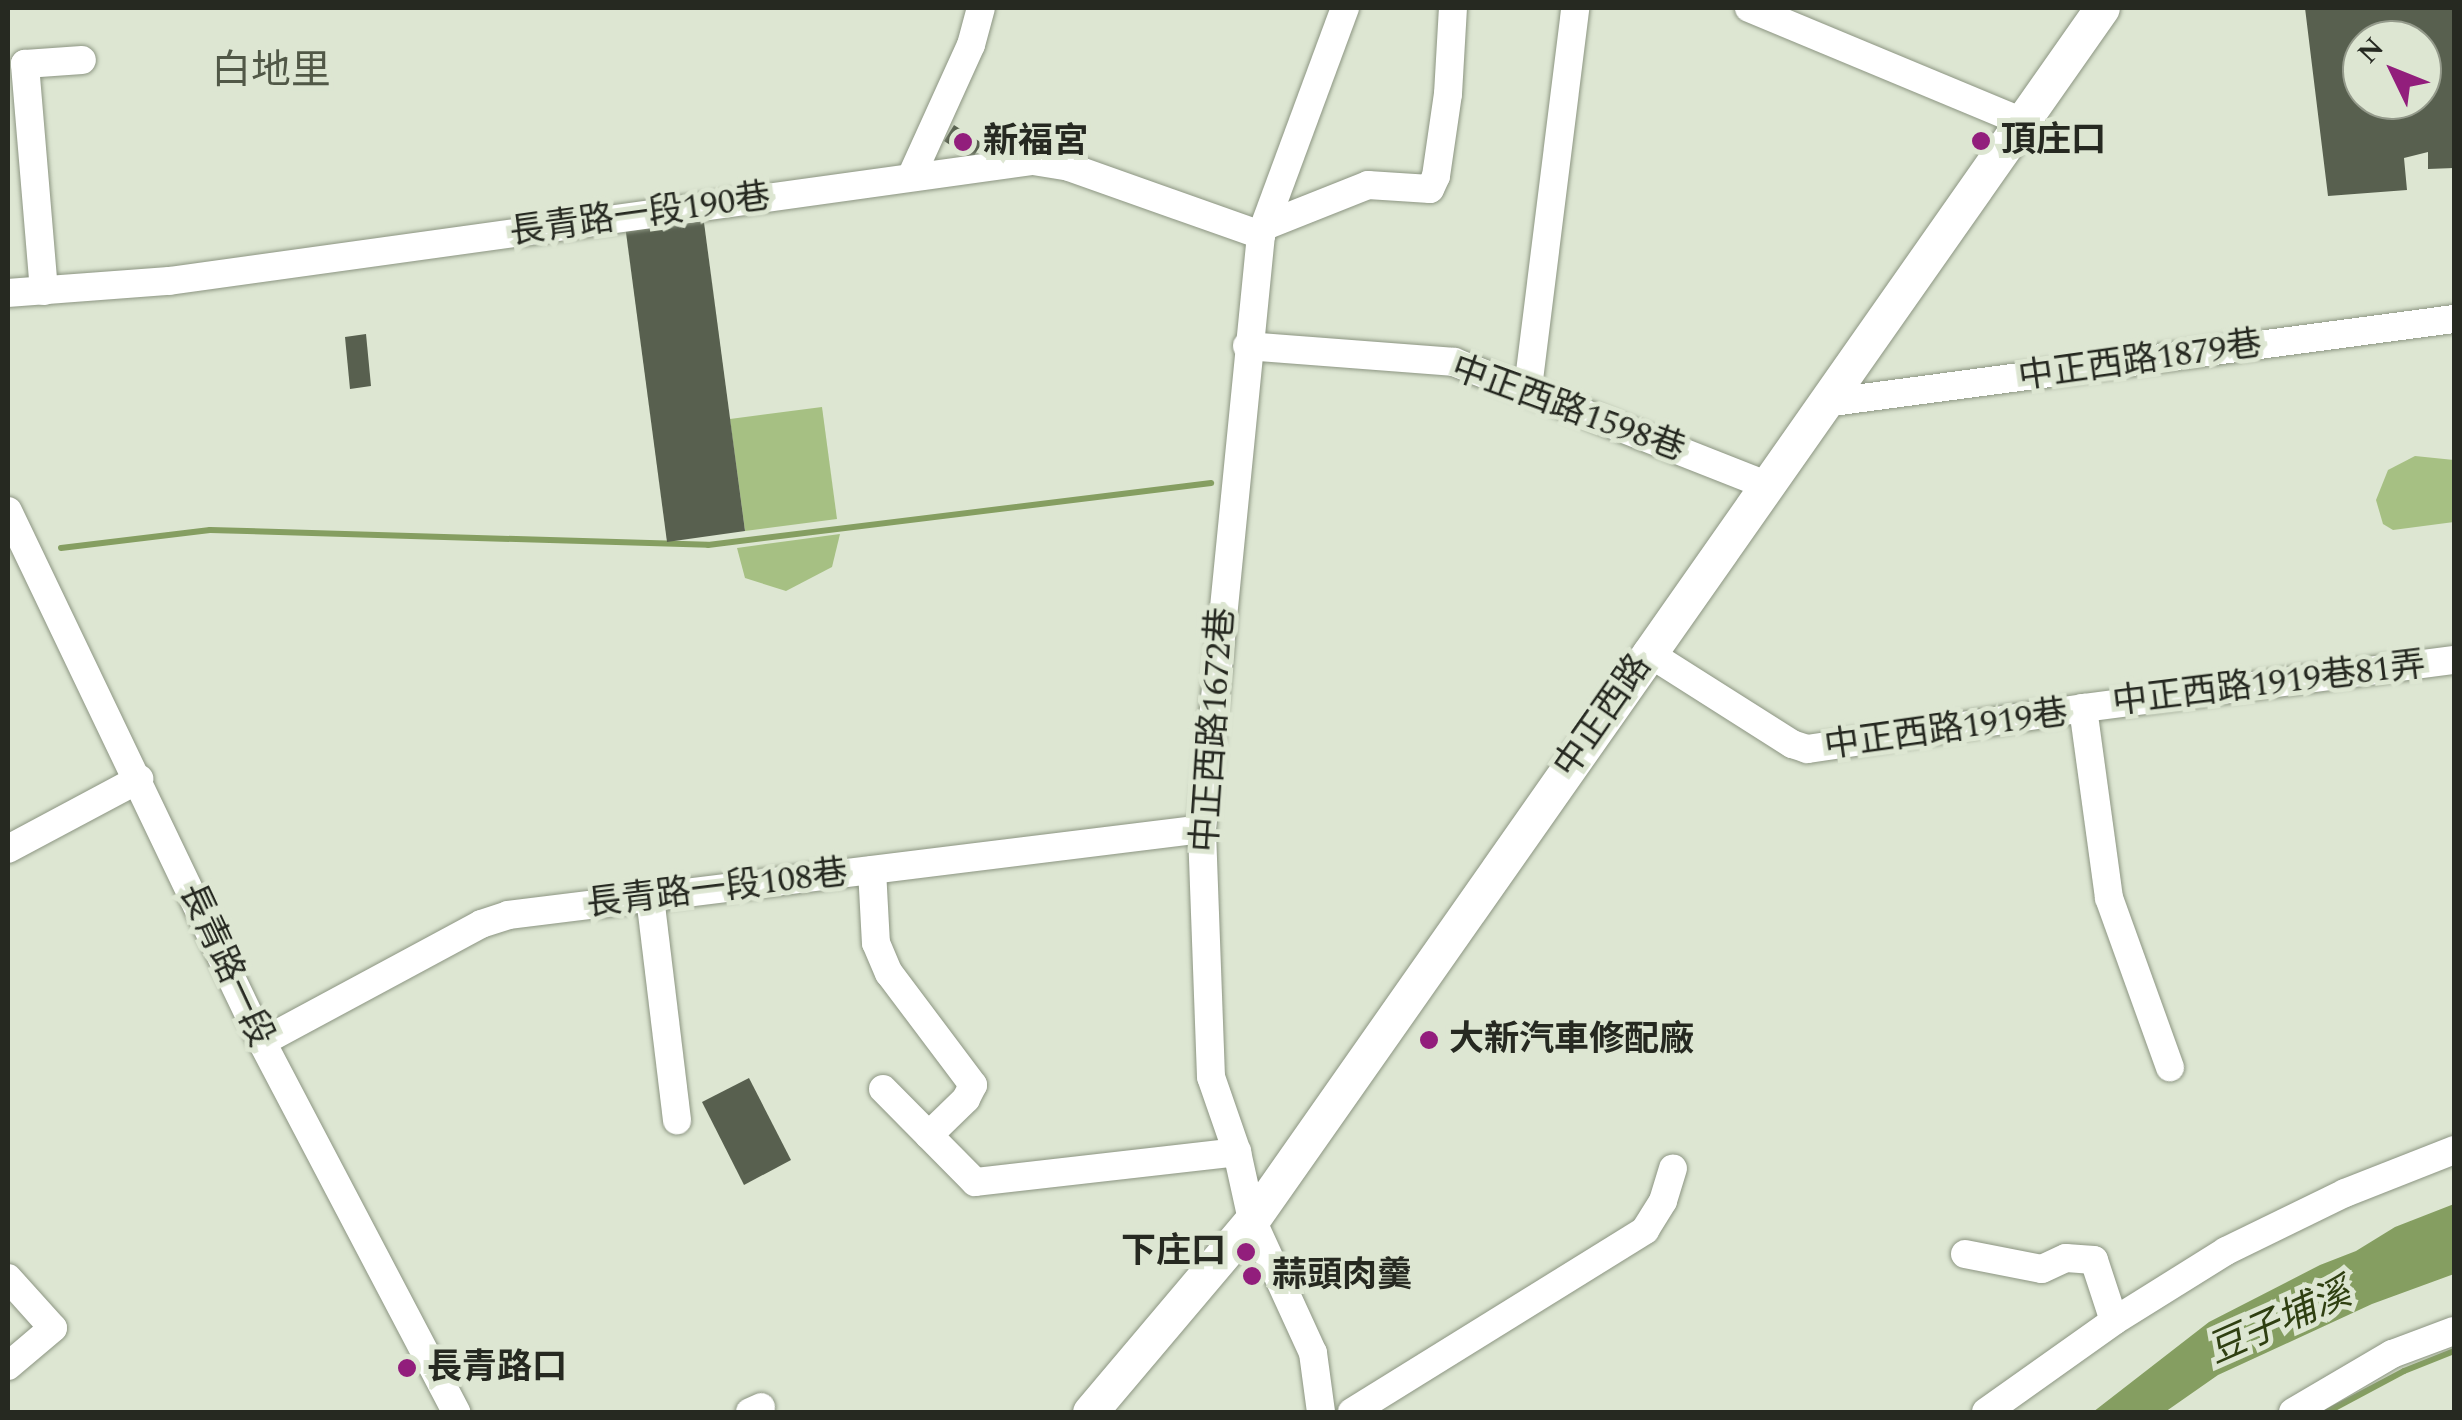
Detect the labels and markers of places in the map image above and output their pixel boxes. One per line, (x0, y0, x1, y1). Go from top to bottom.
place label: 頂庄口 (2001, 120, 2106, 162)
place label: 新福宮 (983, 121, 1088, 163)
marker: 頂庄口 (1970, 130, 1992, 152)
marker: 新福宮 (952, 131, 974, 153)
place label: 大新汽車修配廠 (1449, 1019, 1694, 1061)
marker: 大新汽車修配廠 (1418, 1029, 1440, 1051)
place label: 下庄口 (1121, 1231, 1226, 1273)
marker: 下庄口 (1235, 1241, 1257, 1263)
place label: 蒜頭肉羹 (1272, 1255, 1412, 1297)
marker: 蒜頭肉羹 (1241, 1265, 1263, 1287)
place label: 長青路口 (427, 1347, 567, 1389)
marker: 長青路口 (396, 1357, 418, 1379)

